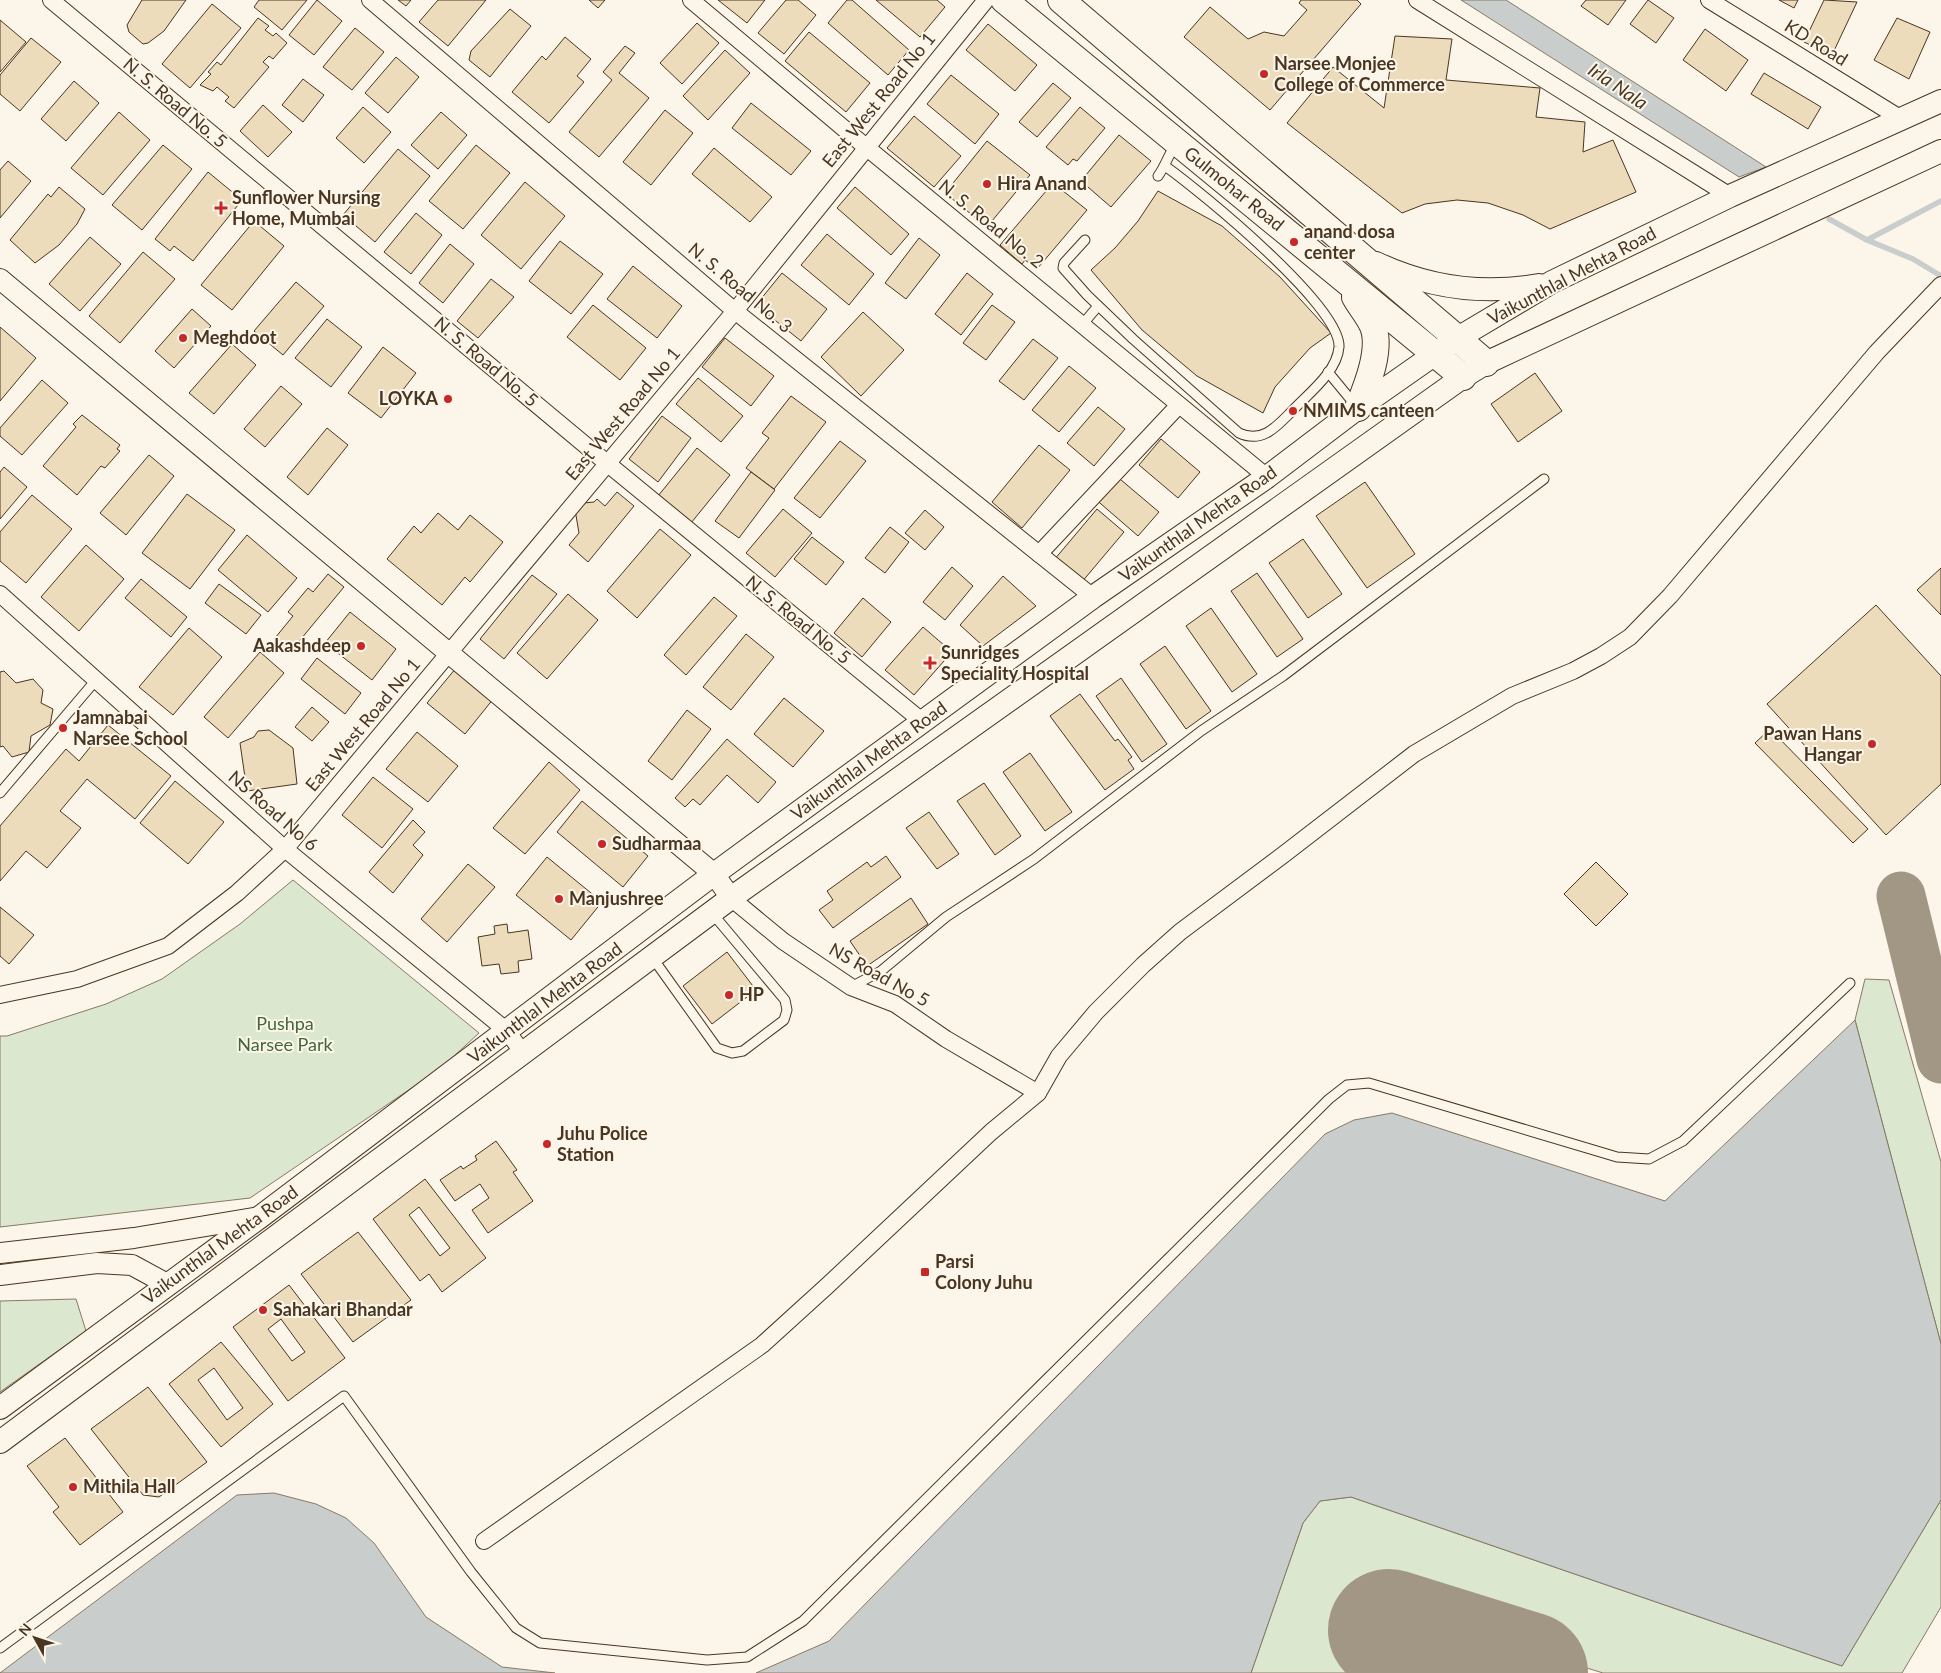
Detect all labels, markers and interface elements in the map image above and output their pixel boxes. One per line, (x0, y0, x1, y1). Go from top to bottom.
street label: KD Road (1781, 14, 1852, 70)
street label: East West Road No 1 (817, 28, 939, 171)
street label: N. S. Road No. 5 (119, 52, 232, 152)
place label: Narsee Monjee College of Commerce (1274, 52, 1445, 95)
water label: Irla Nala (1584, 57, 1652, 114)
marker: Narsee Monjee College of Commerce (1258, 68, 1270, 80)
street label: Gulmohar Road (1180, 141, 1289, 235)
place label: Hira Anand (997, 172, 1087, 194)
street label: N. S. Road No. 2 (935, 174, 1049, 272)
marker: Hira Anand (981, 178, 993, 190)
place label: Sunflower Nursing Home, Mumbai (232, 186, 381, 229)
marker: Sunflower Nursing Home, Mumbai (214, 201, 228, 215)
place label: anand dosa center (1304, 220, 1395, 263)
street label: Vaikunthlal Mehta Road (1484, 221, 1659, 329)
marker: anand dosa center (1288, 236, 1300, 248)
street label: N. S. Road No. 3 (684, 237, 797, 337)
street label: N. S. Road No. 5 (430, 311, 543, 411)
place label: Meghdoot (193, 326, 277, 348)
marker: Meghdoot (177, 332, 189, 344)
street label: East West Road No 1 (560, 342, 684, 484)
place label: LOYKA (379, 387, 438, 409)
marker: LOYKA (442, 393, 454, 405)
place label: NMIMS canteen (1303, 399, 1434, 421)
marker: NMIMS canteen (1287, 405, 1299, 417)
street label: Vaikunthlal Mehta Road (1114, 460, 1281, 586)
street label: N. S. Road No. 5 (742, 570, 856, 668)
place label: Aakashdeep (252, 634, 351, 656)
marker: Aakashdeep (355, 640, 367, 652)
place label: Sunridges Speciality Hospital (941, 641, 1089, 684)
street label: East West Road No 1 (300, 653, 424, 795)
marker: Sunridges Speciality Hospital (923, 656, 937, 670)
street label: Vaikunthlal Mehta Road (786, 696, 951, 824)
place label: Jamnabai Narsee School (73, 706, 188, 749)
marker: Jamnabai Narsee School (57, 722, 69, 734)
place label: Pawan Hans Hangar (1763, 722, 1862, 765)
marker: Pawan Hans Hangar (1866, 738, 1878, 750)
street label: NS Road No 6 (224, 765, 323, 855)
place label: Sudharmaa (612, 832, 701, 854)
marker: Sudharmaa (596, 838, 608, 850)
place label: Manjushree (569, 887, 664, 909)
marker: Manjushree (553, 893, 565, 905)
street label: Vaikunthlal Mehta Road (463, 937, 626, 1067)
street label: NS Road No 5 (825, 938, 934, 1011)
place label: HP (739, 983, 764, 1005)
marker: HP (723, 989, 735, 1001)
park label: Pushpa Narsee Park (237, 1012, 334, 1055)
place label: Juhu Police Station (557, 1122, 648, 1165)
marker: Juhu Police Station (541, 1138, 553, 1150)
street label: Vaikunthlal Mehta Road (137, 1180, 302, 1308)
place label: Parsi Colony Juhu (935, 1250, 1033, 1293)
marker: Parsi Colony Juhu (919, 1266, 931, 1278)
place label: Sahakari Bhandar (273, 1298, 413, 1320)
marker: Sahakari Bhandar (257, 1304, 269, 1316)
place label: Mithila Hall (83, 1475, 176, 1497)
marker: Mithila Hall (67, 1481, 79, 1493)
north arrow (10, 1613, 60, 1663)
text: N (15, 1620, 35, 1639)

